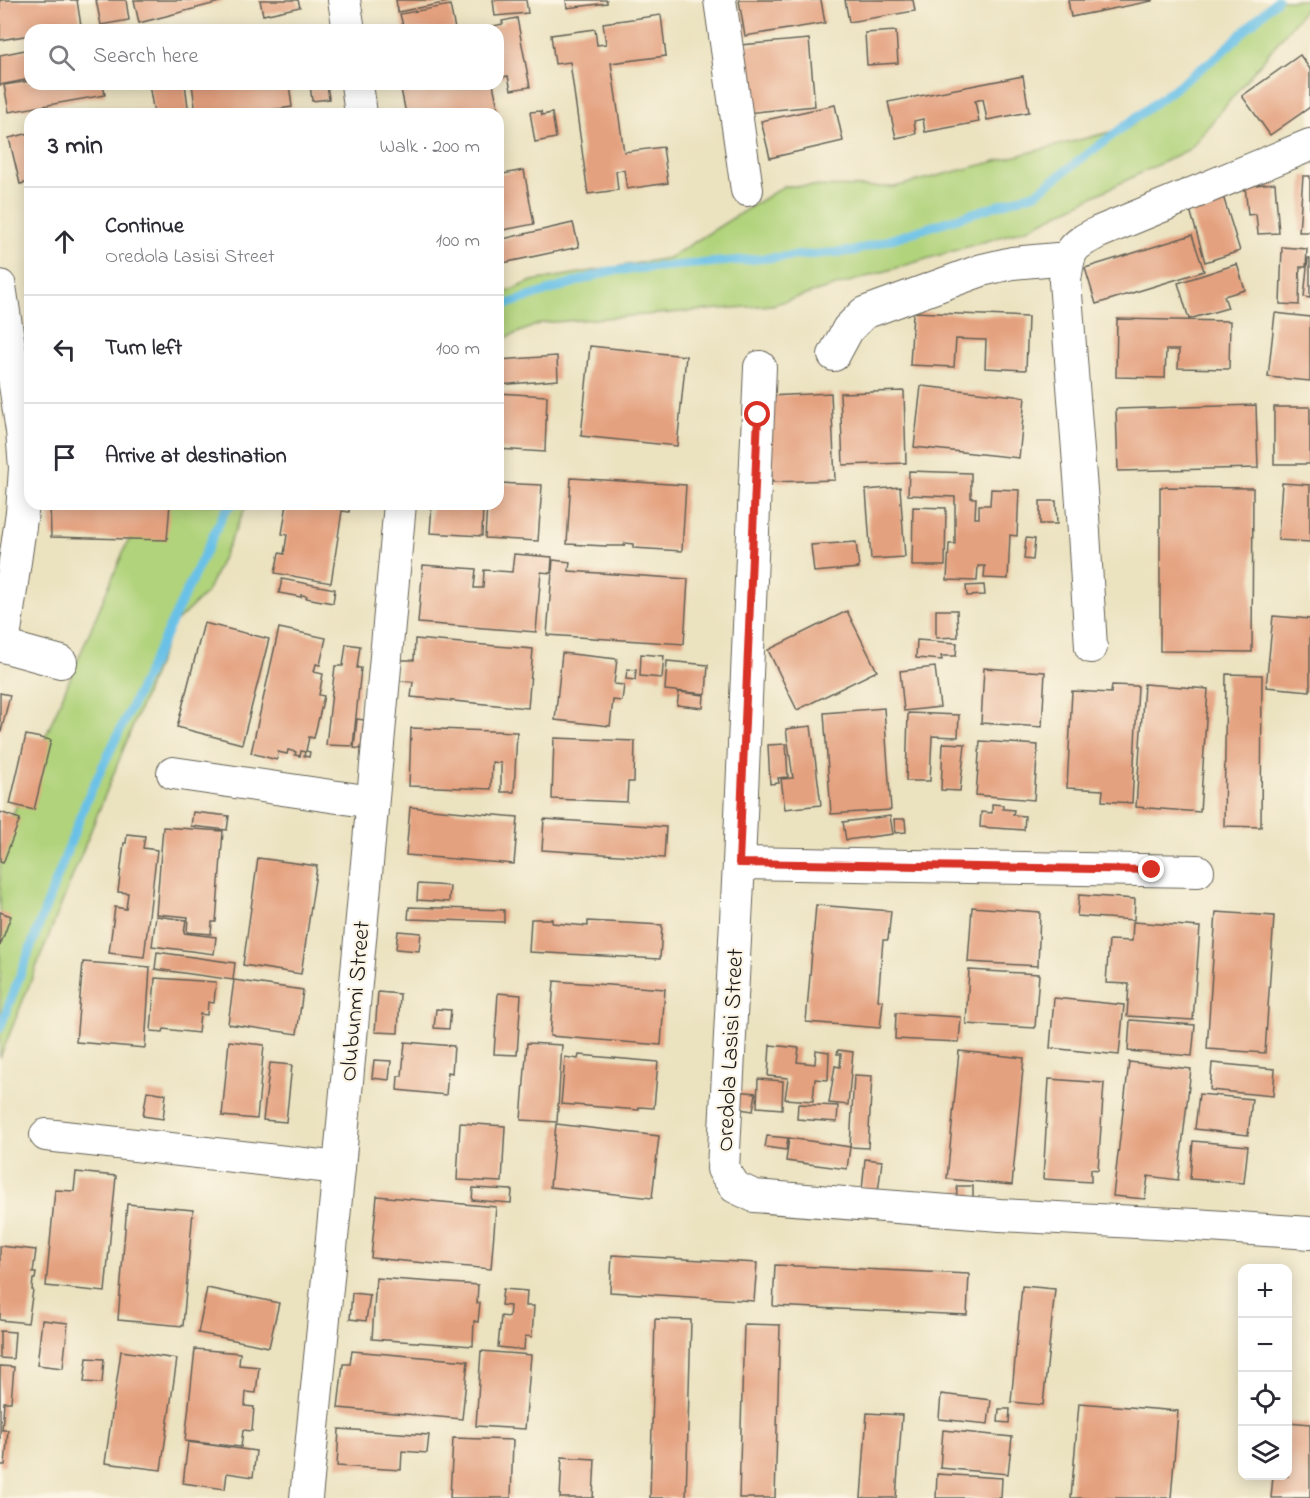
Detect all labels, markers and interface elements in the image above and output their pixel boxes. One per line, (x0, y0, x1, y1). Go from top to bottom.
search box (24, 24, 504, 90)
icon: search (45, 41, 78, 74)
text: Search here (93, 41, 198, 73)
text: 3 min (48, 128, 103, 166)
text: Walk · 200 m (380, 133, 480, 162)
text: Continue (105, 211, 184, 243)
icon: ahead (48, 225, 81, 258)
text: 100 m (436, 227, 480, 256)
text: Oredola Lasisi Street (105, 243, 275, 272)
icon: left (48, 333, 81, 366)
text: Turn left (105, 333, 182, 365)
text: 100 m (436, 335, 480, 364)
route start (744, 401, 770, 427)
icon: arrive (48, 441, 81, 474)
text: Arrive at destination (105, 441, 287, 473)
route end (1138, 856, 1164, 882)
street label: Olubunmi Street (332, 919, 381, 1083)
street label: Oredola Lasisi Street (709, 948, 754, 1153)
map controls (1238, 1264, 1292, 1480)
button: + (1238, 1264, 1292, 1318)
button: − (1238, 1318, 1292, 1372)
button: locate (1238, 1372, 1292, 1426)
button: layers (1238, 1426, 1292, 1480)

